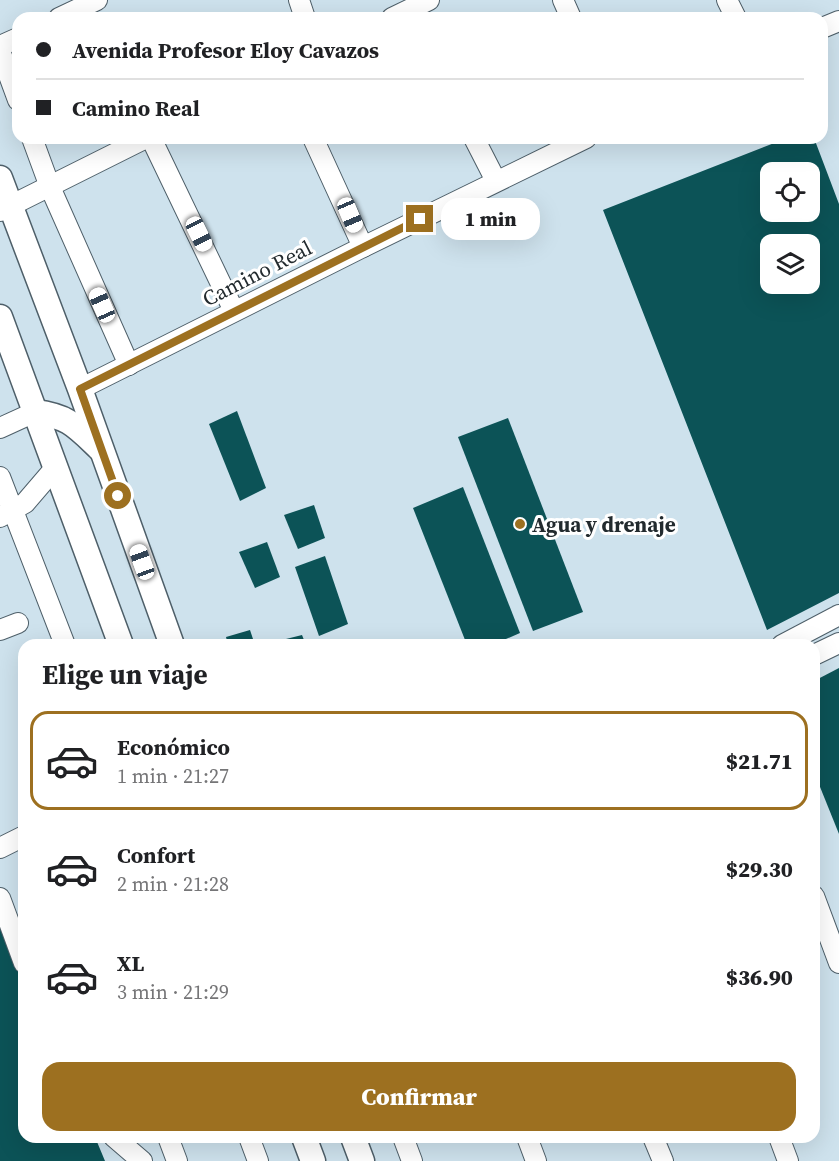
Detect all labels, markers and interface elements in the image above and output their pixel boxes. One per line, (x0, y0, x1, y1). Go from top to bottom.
text: Avenida Profesor Eloy Cavazos (72, 35, 379, 65)
text: Camino Real (72, 93, 200, 123)
map controls (760, 162, 820, 294)
button: locate (760, 162, 820, 222)
car (335, 195, 365, 235)
callout: 1 min (441, 198, 540, 240)
route end (406, 205, 433, 232)
text: 1 min (464, 205, 517, 233)
car (183, 214, 215, 254)
street label: Camino Real (197, 233, 317, 313)
button: layers (760, 234, 820, 294)
car (86, 285, 118, 325)
route start (104, 482, 131, 509)
place label: Agua y drenaje (532, 510, 676, 539)
marker: Agua y drenaje (513, 517, 527, 531)
car (127, 542, 157, 582)
text: Elige un viaje (42, 656, 208, 693)
text: Económico (117, 732, 230, 762)
icon: car (45, 734, 99, 788)
text: $21.71 (726, 746, 793, 776)
text: 1 min · 21:27 (117, 762, 229, 790)
text: Confort (117, 840, 195, 870)
icon: car (45, 842, 99, 896)
text: $29.30 (726, 854, 793, 884)
text: 2 min · 21:28 (117, 870, 229, 898)
text: XL (117, 948, 144, 978)
icon: car (45, 950, 99, 1004)
text: $36.90 (726, 962, 793, 992)
text: 3 min · 21:29 (117, 978, 229, 1006)
button: Confirmar (42, 1062, 796, 1131)

